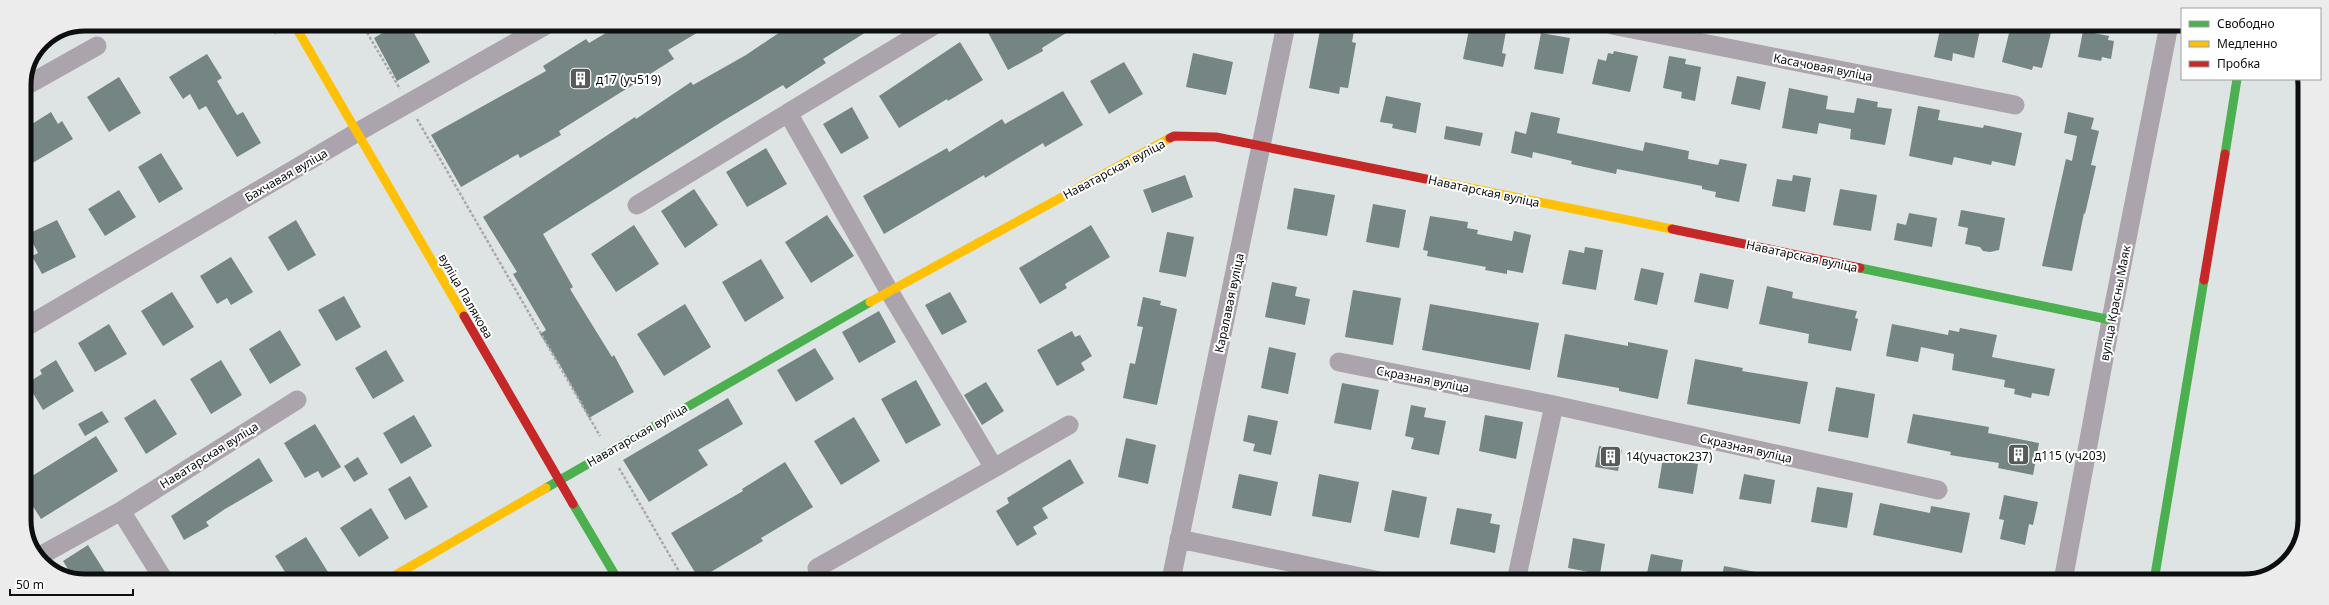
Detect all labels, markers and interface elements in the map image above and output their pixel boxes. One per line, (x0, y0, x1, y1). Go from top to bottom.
legend (2181, 8, 2321, 80)
text: Свободно (2217, 15, 2275, 32)
text: Медленно (2217, 35, 2277, 52)
street label: Касачовая вуліца (1772, 49, 1874, 85)
text: Пробка (2217, 55, 2260, 72)
building icon: д17 (уч519) (568, 66, 594, 92)
place label: д17 (уч519) (596, 71, 662, 88)
street label: Наватарская вуліца (1060, 135, 1168, 203)
street label: Бахчавая вуліца (241, 144, 331, 206)
street label: Наватарская вуліца (1427, 171, 1541, 211)
street label: Наватарская вуліца (1745, 236, 1859, 276)
street label: вуліца Красны Маяк (2095, 243, 2135, 362)
street label: вуліца Палякова (435, 250, 497, 342)
street label: Каралавая вуліца (1210, 252, 1248, 354)
street label: Скразная вуліца (1375, 362, 1471, 396)
street label: Наватарская вуліца (584, 399, 690, 471)
street label: Наватарская вуліца (156, 418, 262, 492)
street label: Скразная вуліца (1698, 429, 1794, 467)
building icon: д115 (уч203) (2006, 442, 2032, 468)
building icon: 14(участок237) (1597, 443, 1623, 469)
place label: д115 (уч203) (2034, 447, 2106, 464)
place label: 14(участок237) (1626, 448, 1713, 465)
scale bar (10, 571, 133, 597)
text: 50 m (16, 576, 44, 593)

